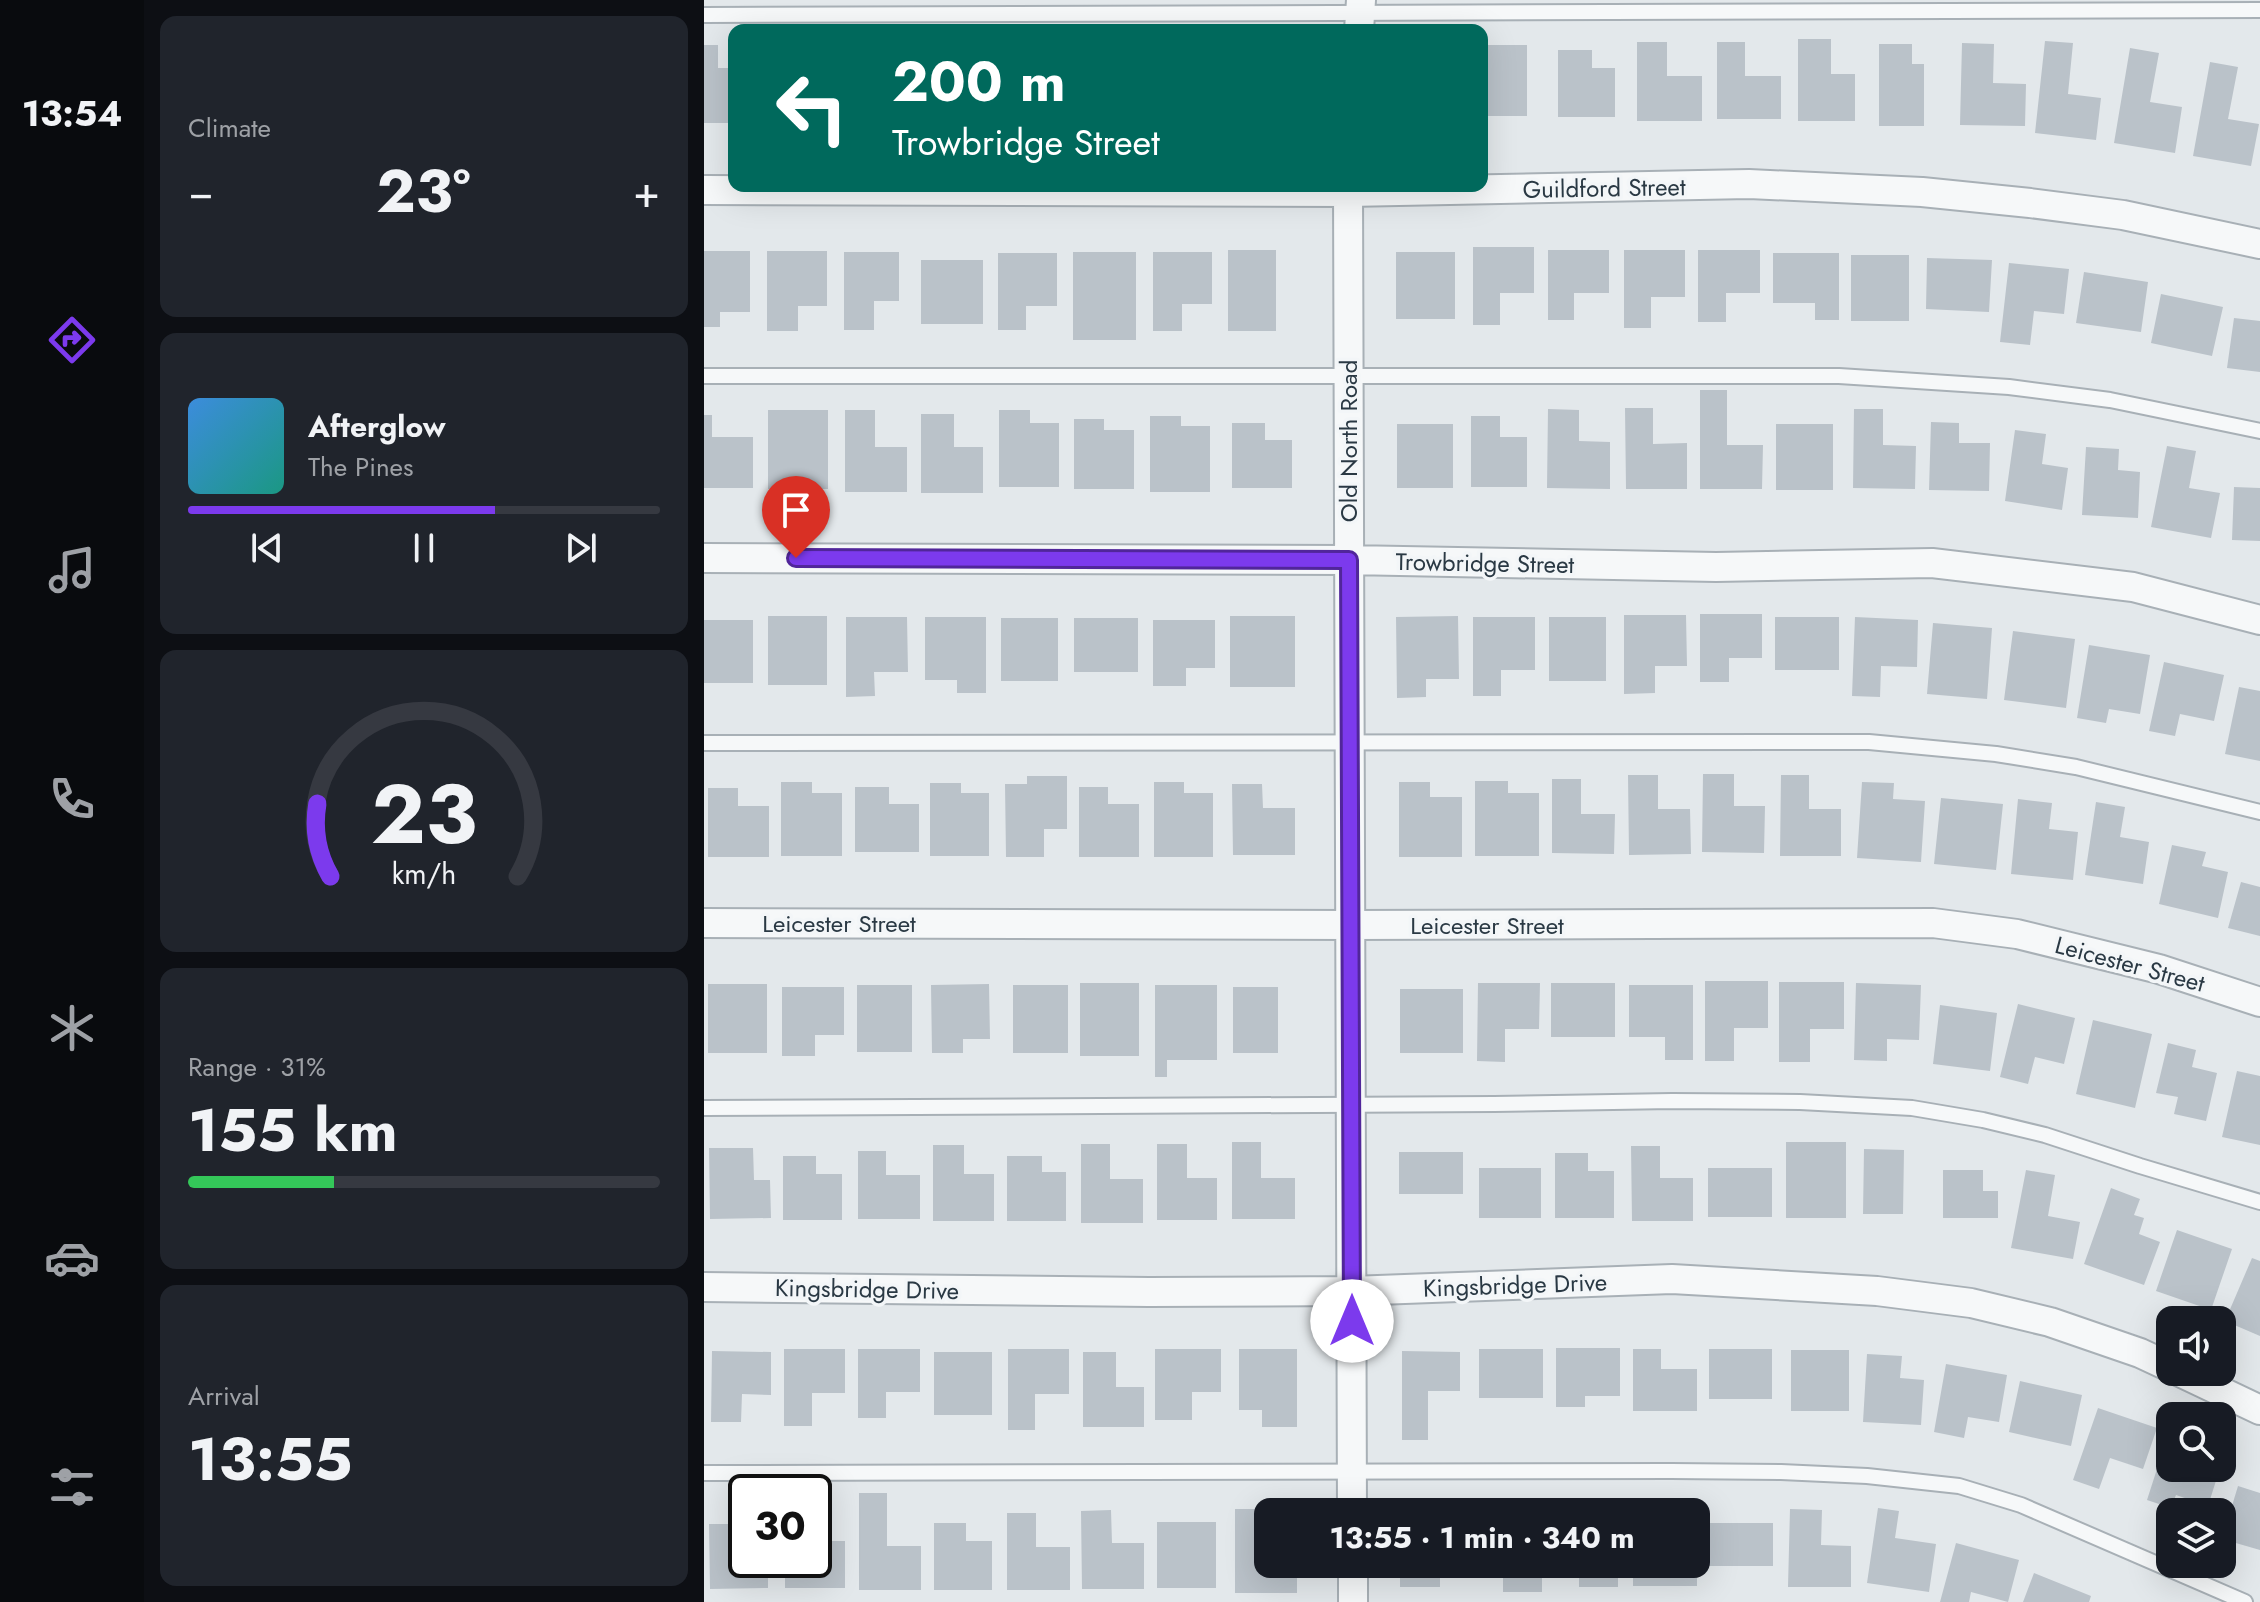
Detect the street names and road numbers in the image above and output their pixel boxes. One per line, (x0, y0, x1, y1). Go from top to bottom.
street label: Guildford Street (1522, 169, 1686, 207)
street label: Old North Road (1331, 360, 1366, 522)
street label: Trowbridge Street (1395, 544, 1575, 582)
street label: Leicester Street (762, 906, 916, 941)
street label: Leicester Street (1410, 908, 1564, 943)
street label: Leicester Street (2051, 927, 2209, 1001)
street label: Kingsbridge Drive (1422, 1264, 1608, 1306)
street label: Kingsbridge Drive (775, 1270, 959, 1308)

